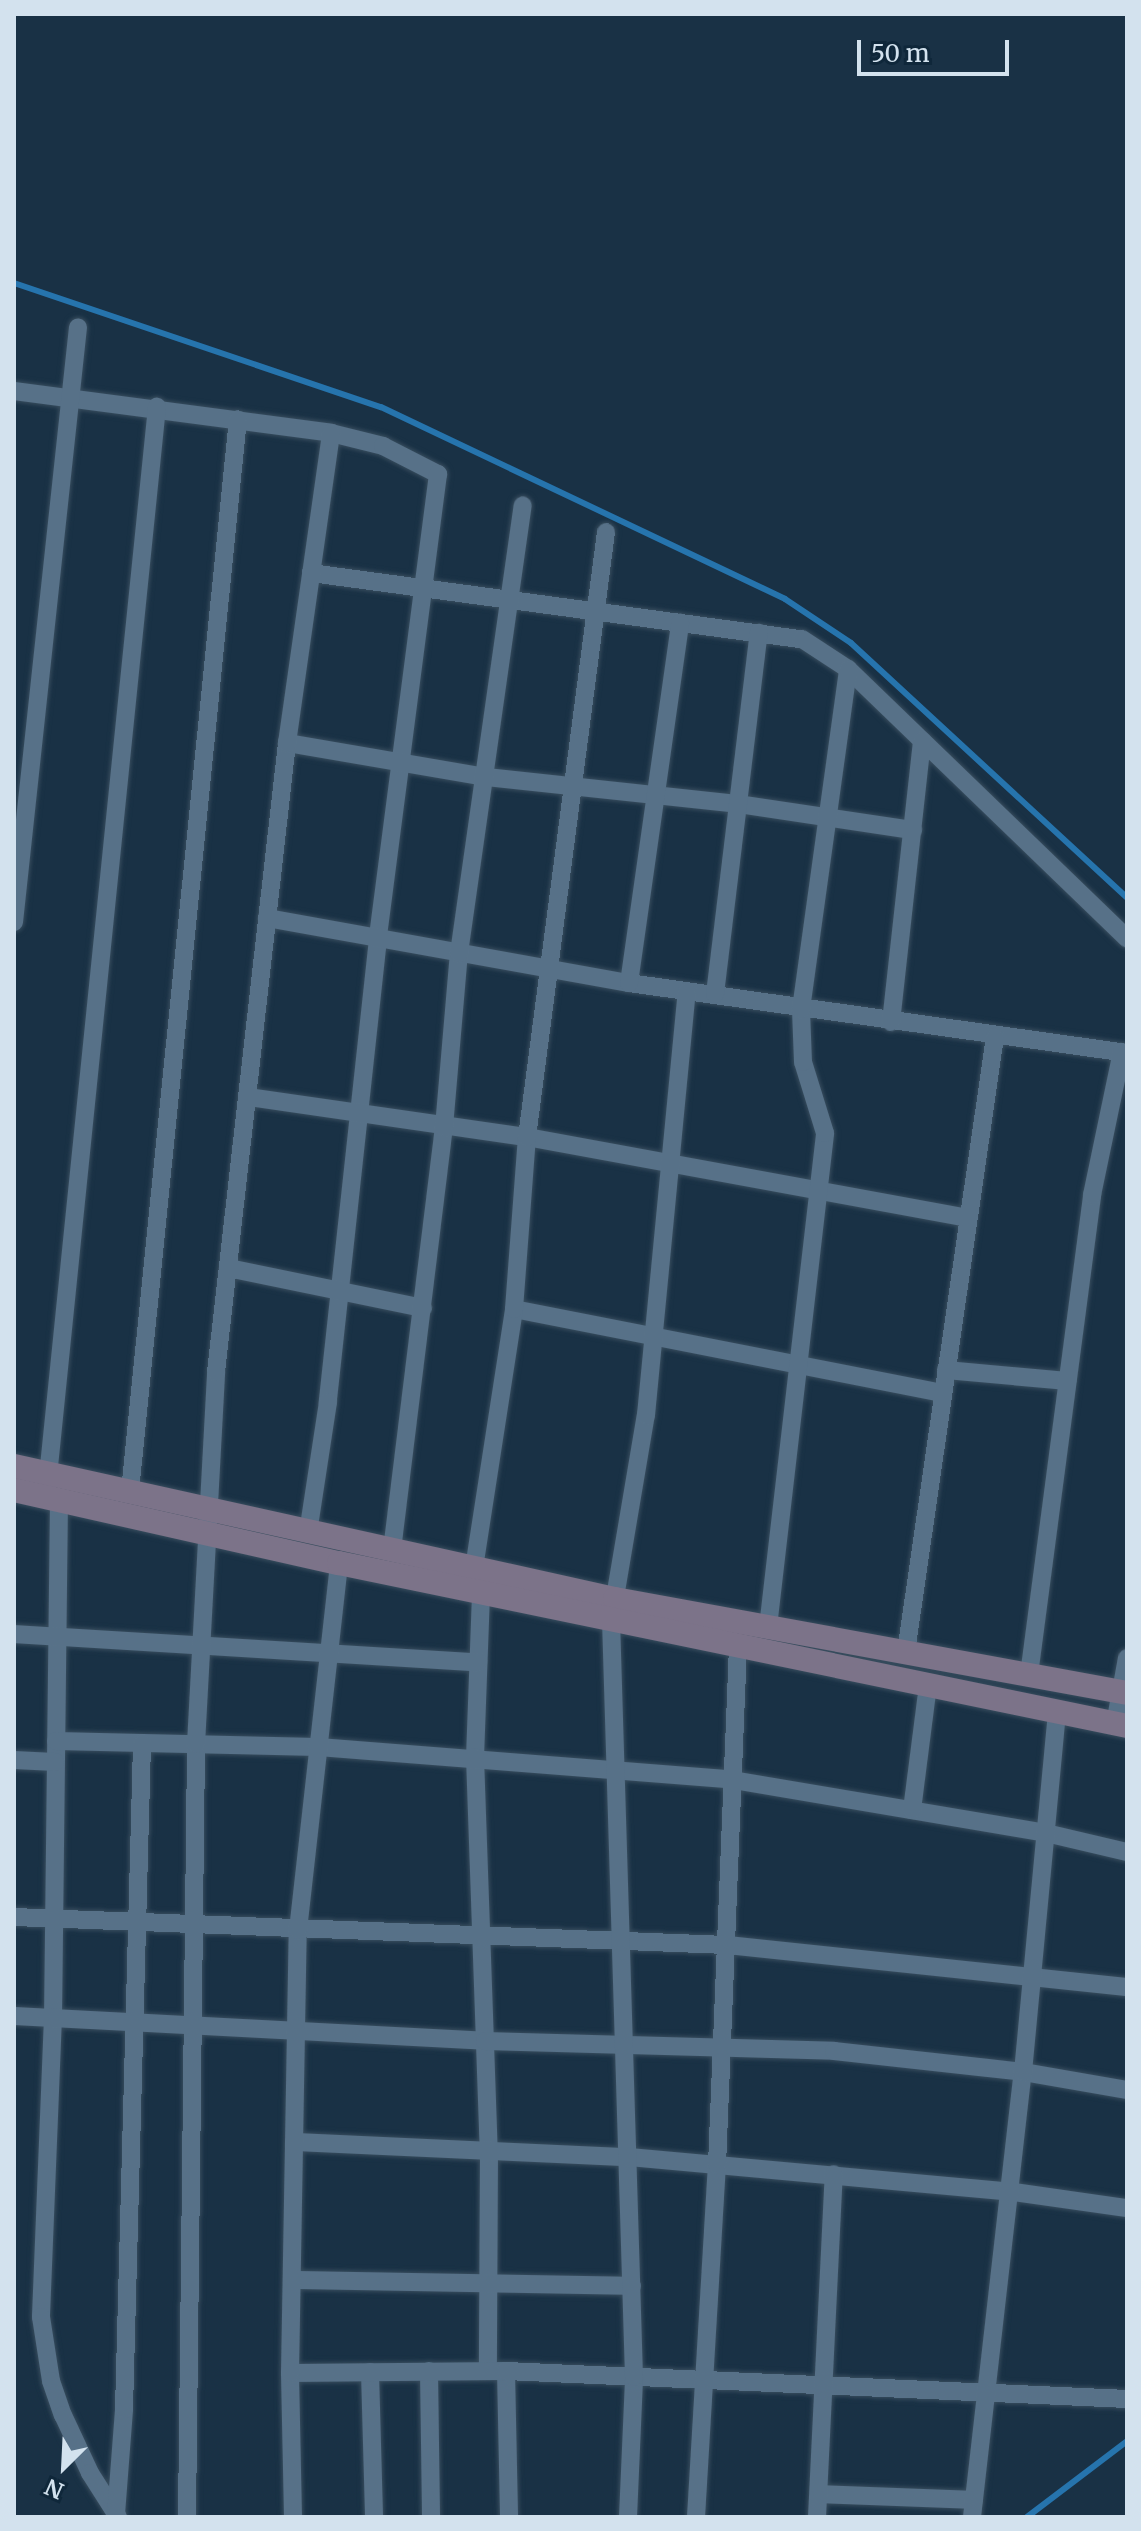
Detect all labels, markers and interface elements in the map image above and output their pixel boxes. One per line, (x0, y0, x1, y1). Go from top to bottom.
scale bar (861, 24, 1013, 74)
text: 50 m (871, 38, 930, 69)
north arrow (24, 2427, 104, 2507)
text: N (41, 2473, 68, 2505)

